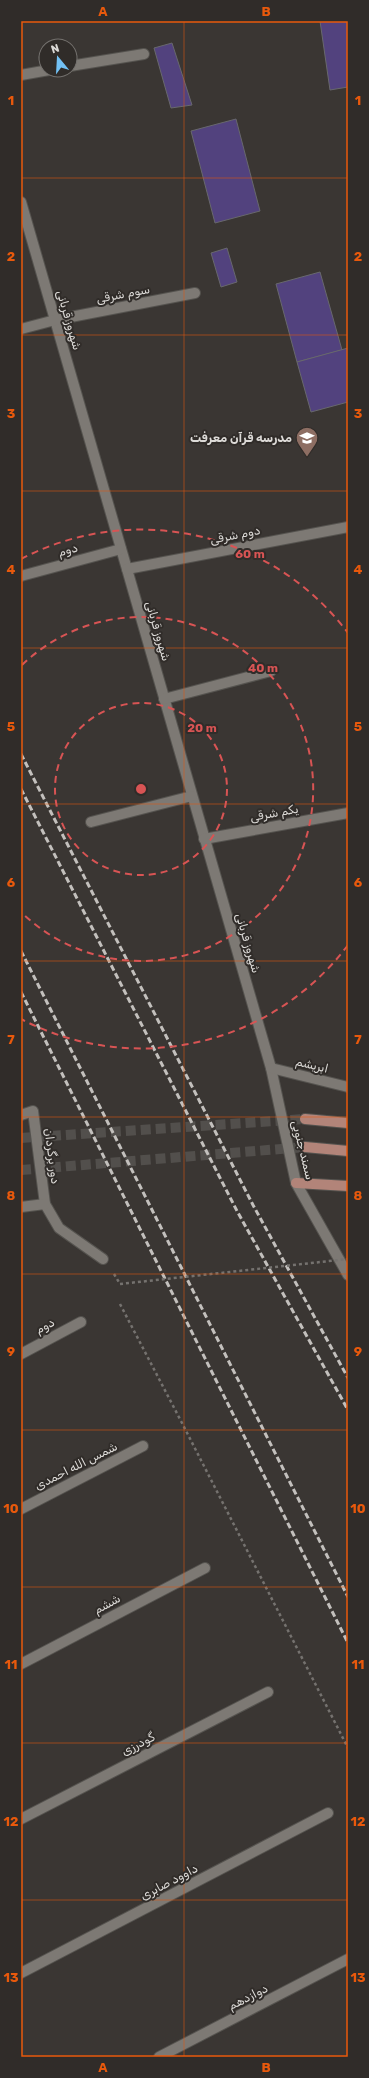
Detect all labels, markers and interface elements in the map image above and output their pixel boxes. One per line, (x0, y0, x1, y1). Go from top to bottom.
text: A (98, 4, 108, 19)
text: B (261, 4, 271, 19)
north arrow (38, 38, 78, 78)
text: N (49, 42, 61, 56)
text: 1 (8, 93, 14, 108)
text: 1 (355, 93, 361, 108)
text: 2 (7, 249, 15, 264)
text: 2 (354, 249, 362, 264)
street label: سوم شرقی (95, 282, 151, 308)
street label: شهروز قربانی (53, 288, 84, 352)
text: 3 (7, 406, 16, 421)
text: 3 (354, 406, 363, 421)
school or university icon: مدرسه قرآن معرفت (294, 425, 320, 458)
place label: مدرسه قرآن معرفت (190, 431, 292, 445)
street label: دوم شرقی (209, 523, 262, 549)
street label: دوم (57, 541, 80, 561)
text: 60 m (235, 547, 265, 561)
text: 4 (7, 562, 16, 577)
text: 4 (354, 562, 363, 577)
street label: شهروز قربانی (142, 599, 173, 663)
text: 40 m (248, 661, 278, 675)
text: 5 (7, 719, 15, 734)
text: 5 (354, 719, 362, 734)
text: 20 m (187, 721, 217, 735)
centre of rings (134, 782, 148, 796)
street label: یکم شرقی (249, 802, 299, 825)
text: 6 (7, 875, 16, 890)
text: 6 (354, 875, 363, 890)
street label: شهروز قربانی (232, 911, 263, 975)
text: 7 (7, 1032, 15, 1047)
text: 7 (354, 1032, 362, 1047)
street label: ابریشم (294, 1054, 330, 1077)
street label: سمند جنوبی (288, 1119, 317, 1181)
street label: دور برگردان (41, 1127, 62, 1185)
text: 8 (7, 1188, 16, 1203)
text: 8 (354, 1188, 363, 1203)
street label: دوم (33, 1315, 58, 1339)
text: 9 (7, 1344, 15, 1359)
text: 9 (354, 1344, 362, 1359)
street label: شمس الله احمدی (32, 1439, 120, 1493)
text: 10 (3, 1501, 19, 1516)
text: 10 (350, 1501, 366, 1516)
street label: ششم (91, 1591, 123, 1618)
text: 11 (5, 1657, 17, 1672)
text: 11 (352, 1657, 364, 1672)
street label: گودرزی (119, 1729, 158, 1759)
text: 12 (4, 1814, 18, 1829)
text: 12 (351, 1814, 365, 1829)
street label: داوود صابری (138, 1861, 201, 1904)
text: 13 (3, 1970, 19, 1985)
text: 13 (350, 1970, 366, 1985)
street label: دوازدهم (226, 1981, 271, 2014)
text: A (98, 2060, 108, 2075)
text: B (261, 2060, 271, 2075)

